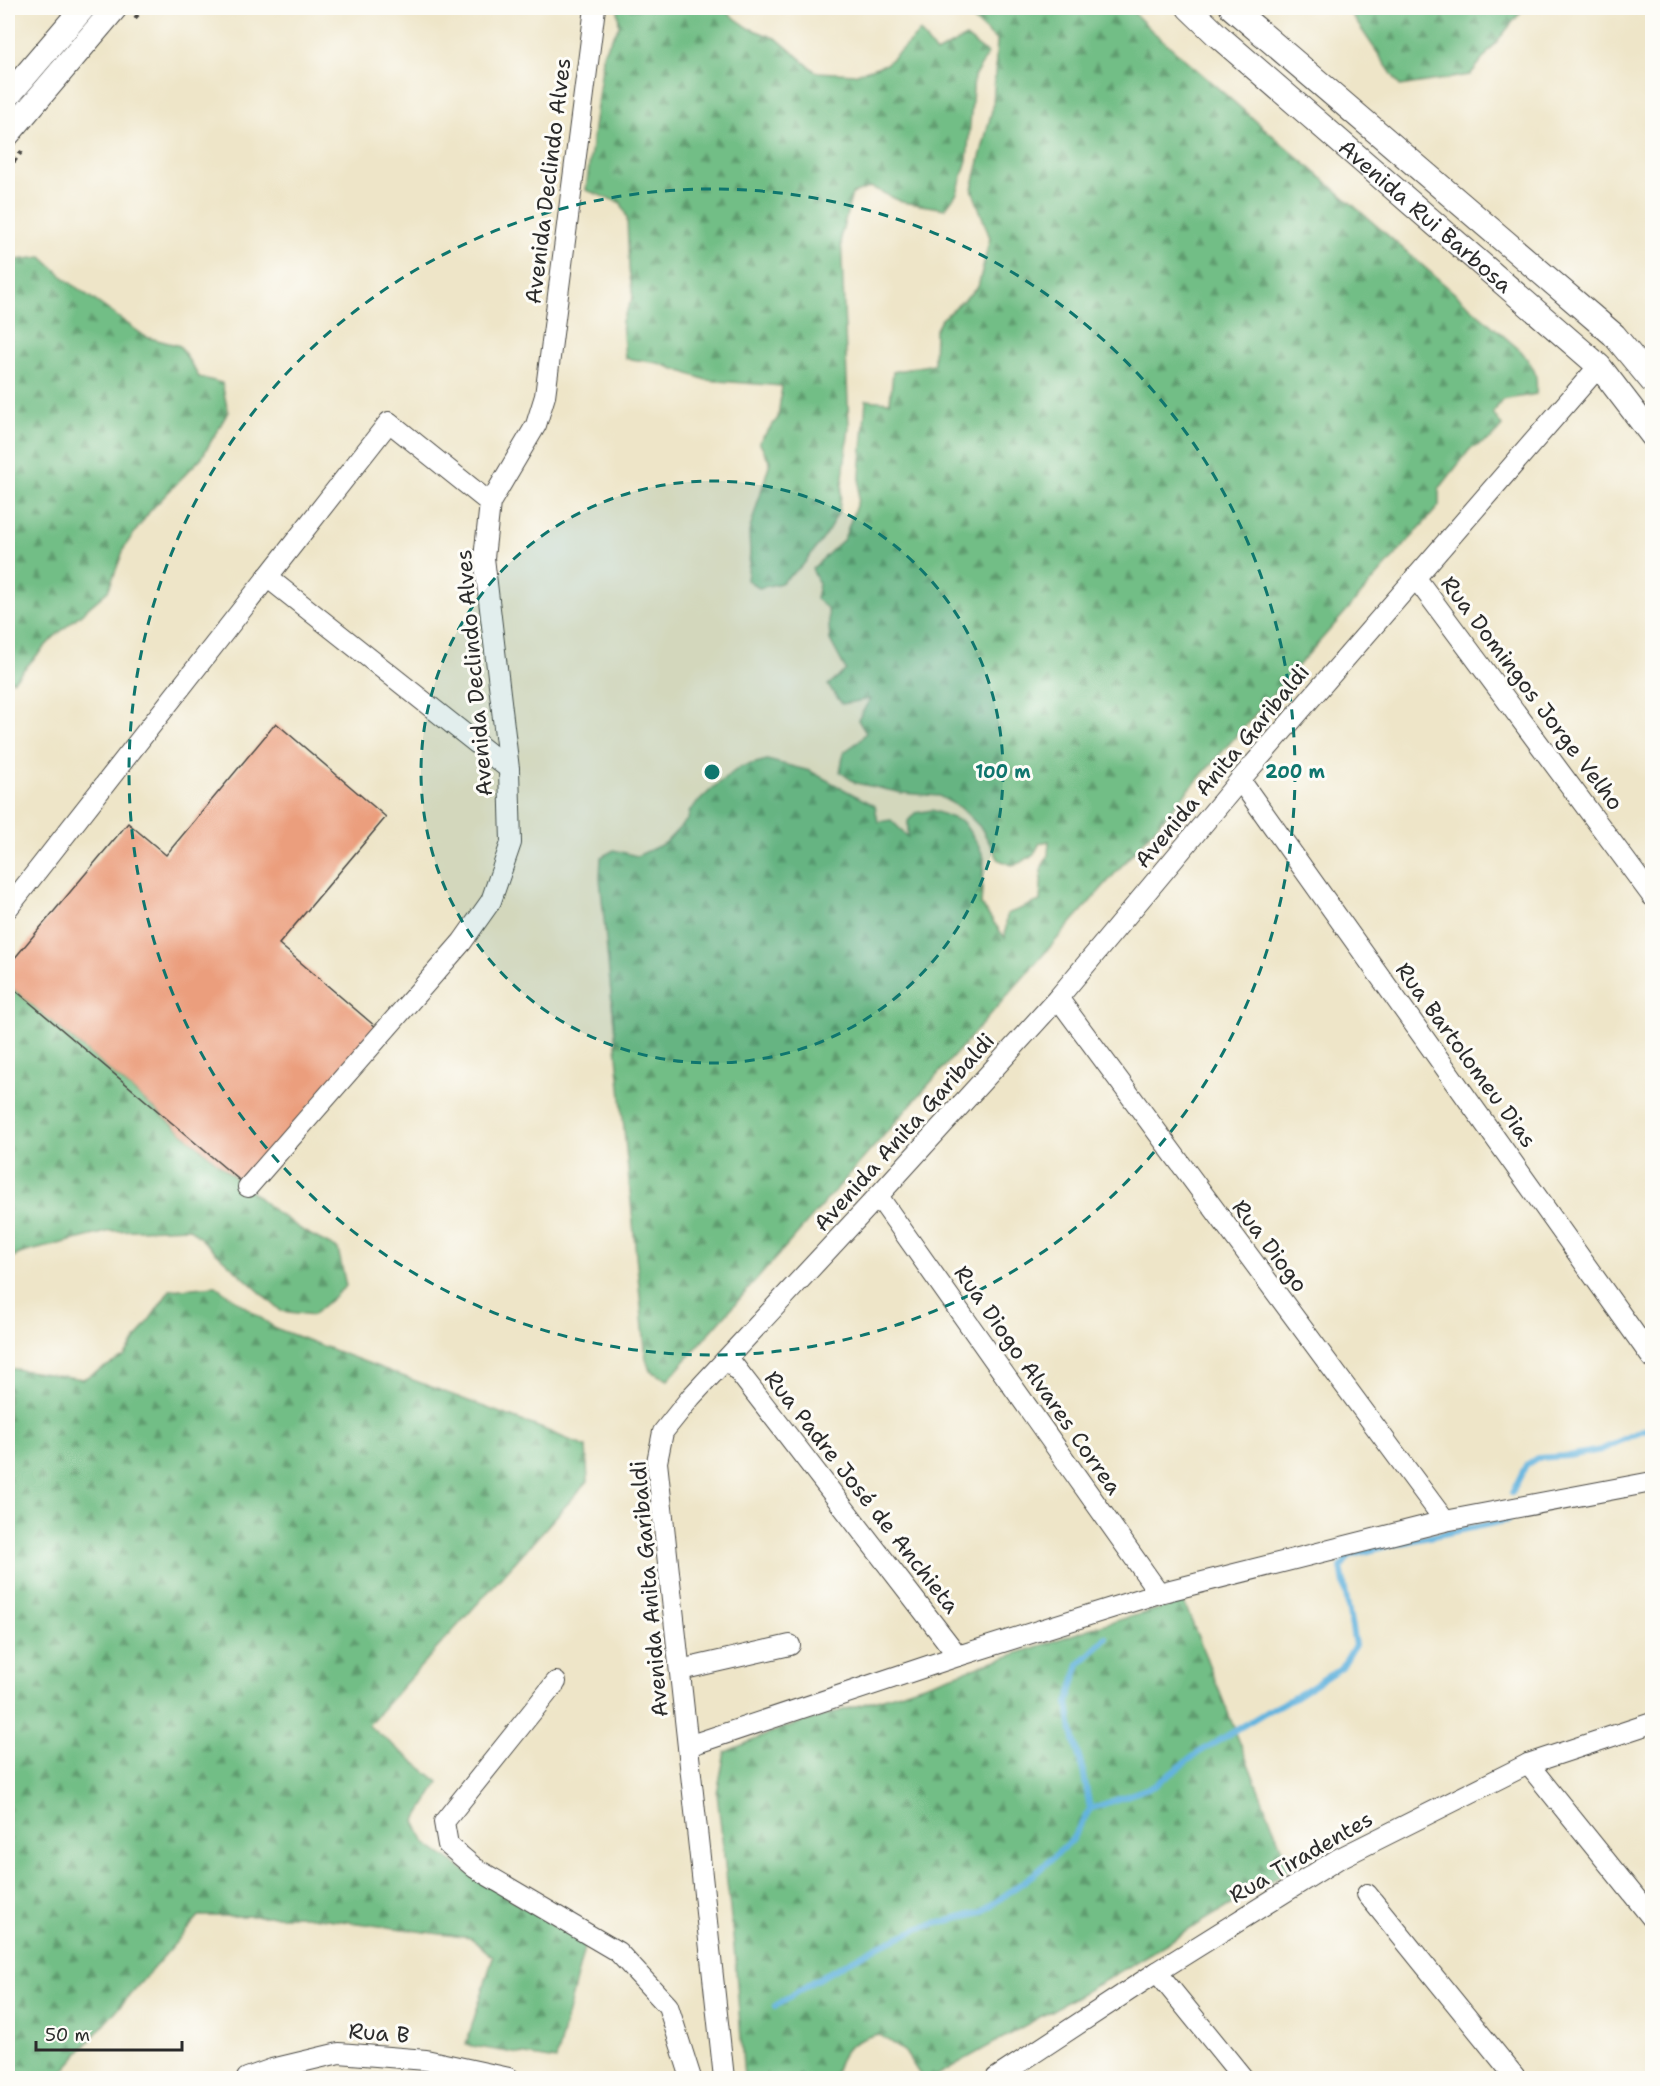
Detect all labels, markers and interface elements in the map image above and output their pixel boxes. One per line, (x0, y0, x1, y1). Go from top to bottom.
street label: Avenida Declindo Alves (519, 56, 577, 306)
street label: Avenida Rui Barbosa (1333, 133, 1519, 299)
street label: Avenida Declindo Alves (449, 548, 499, 798)
street label: Rua Domingos Jorge Velho (1434, 570, 1630, 816)
street label: Avenida Anita Garibaldi (1128, 658, 1316, 874)
text: 100 m (975, 760, 1031, 784)
text: 200 m (1265, 760, 1326, 784)
centre of rings (702, 762, 722, 782)
street label: Rua Bartolomeu Dias (1389, 957, 1543, 1153)
street label: Avenida Anita Garibaldi (807, 1027, 1001, 1237)
street label: Rua Diogo (1226, 1194, 1314, 1298)
street label: Rua Diogo Alvares Correa (948, 1260, 1129, 1501)
street label: Rua Padre José de Anchieta (758, 1365, 966, 1620)
street label: Avenida Anita Garibaldi (623, 1460, 675, 1718)
street label: Rua Tiradentes (1224, 1804, 1378, 1910)
scale bar (36, 2014, 182, 2052)
street label: Rua B (347, 2016, 411, 2050)
text: 50 m (45, 2023, 90, 2047)

